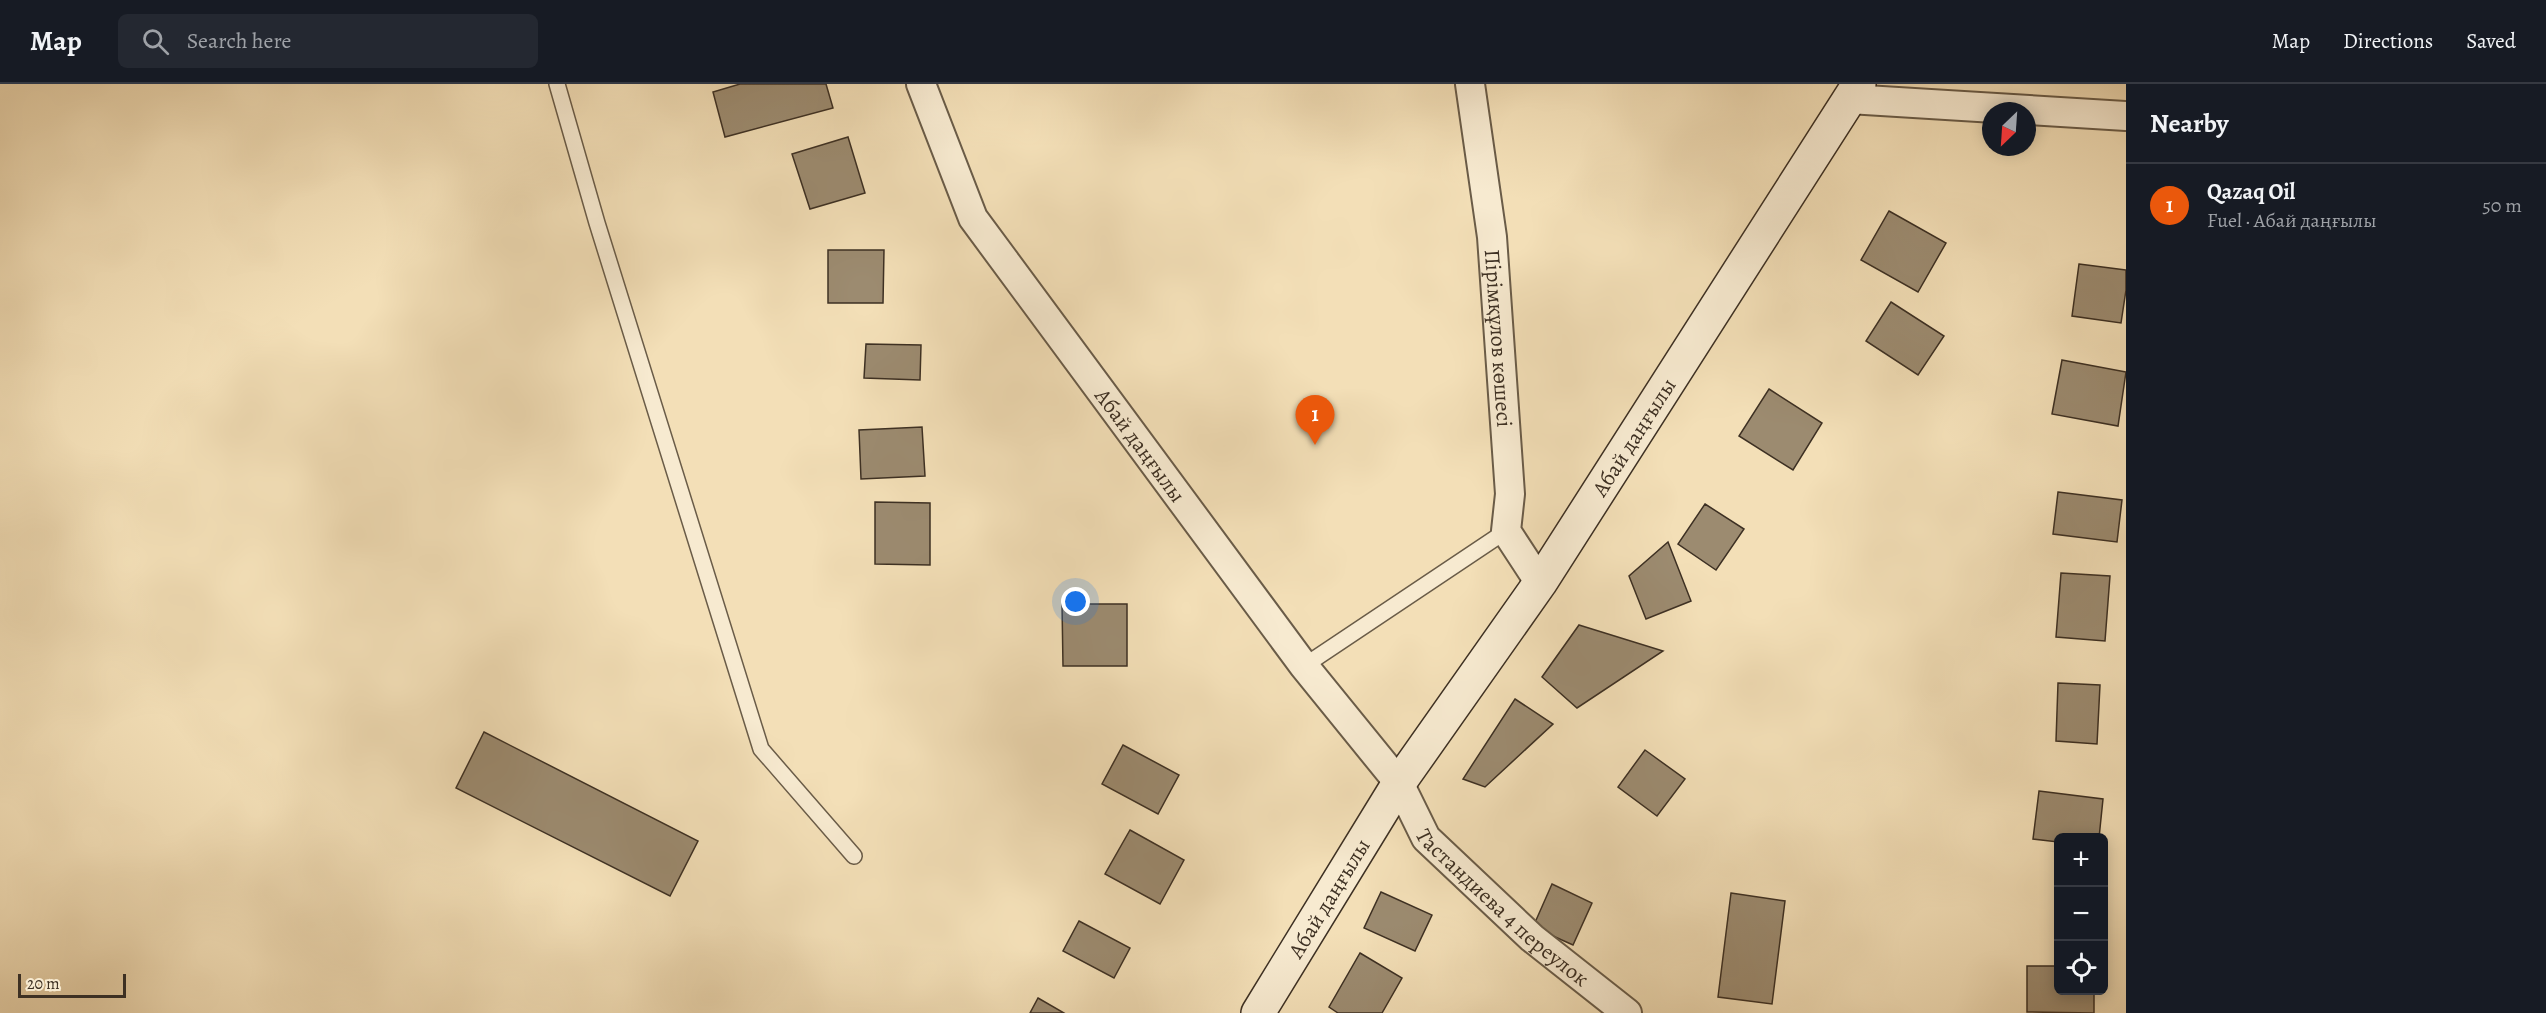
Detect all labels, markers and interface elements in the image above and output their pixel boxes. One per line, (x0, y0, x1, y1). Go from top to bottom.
search box (118, 14, 538, 68)
text: Map (30, 22, 82, 60)
icon: search (139, 25, 172, 58)
text: Search here (187, 26, 291, 56)
text: Map (2272, 27, 2310, 55)
text: Directions (2343, 27, 2433, 55)
text: Saved (2466, 27, 2516, 55)
north arrow (1982, 102, 2036, 156)
text: Nearby (2150, 106, 2229, 141)
text: Qazaq Oil (2207, 177, 2295, 207)
text: 1 (2166, 192, 2173, 219)
text: 50 m (2482, 192, 2522, 219)
text: Fuel · Абай даңғылы (2207, 207, 2377, 234)
street label: Пірімқұлов көшесі (1477, 248, 1519, 428)
street label: Абай даңғылы (1585, 372, 1683, 503)
street label: Абай даңғылы (1087, 382, 1192, 509)
pin: 1 (1296, 396, 1334, 445)
your location (1061, 587, 1090, 616)
street label: Тастандиева 4 переулок (1408, 824, 1595, 994)
street label: Абай даңғылы (1281, 833, 1378, 965)
map controls (2054, 833, 2108, 995)
button: + (2054, 833, 2108, 887)
button: − (2054, 887, 2108, 941)
button: locate (2054, 941, 2108, 995)
scale bar (18, 971, 126, 998)
text: 20 m (27, 973, 60, 995)

